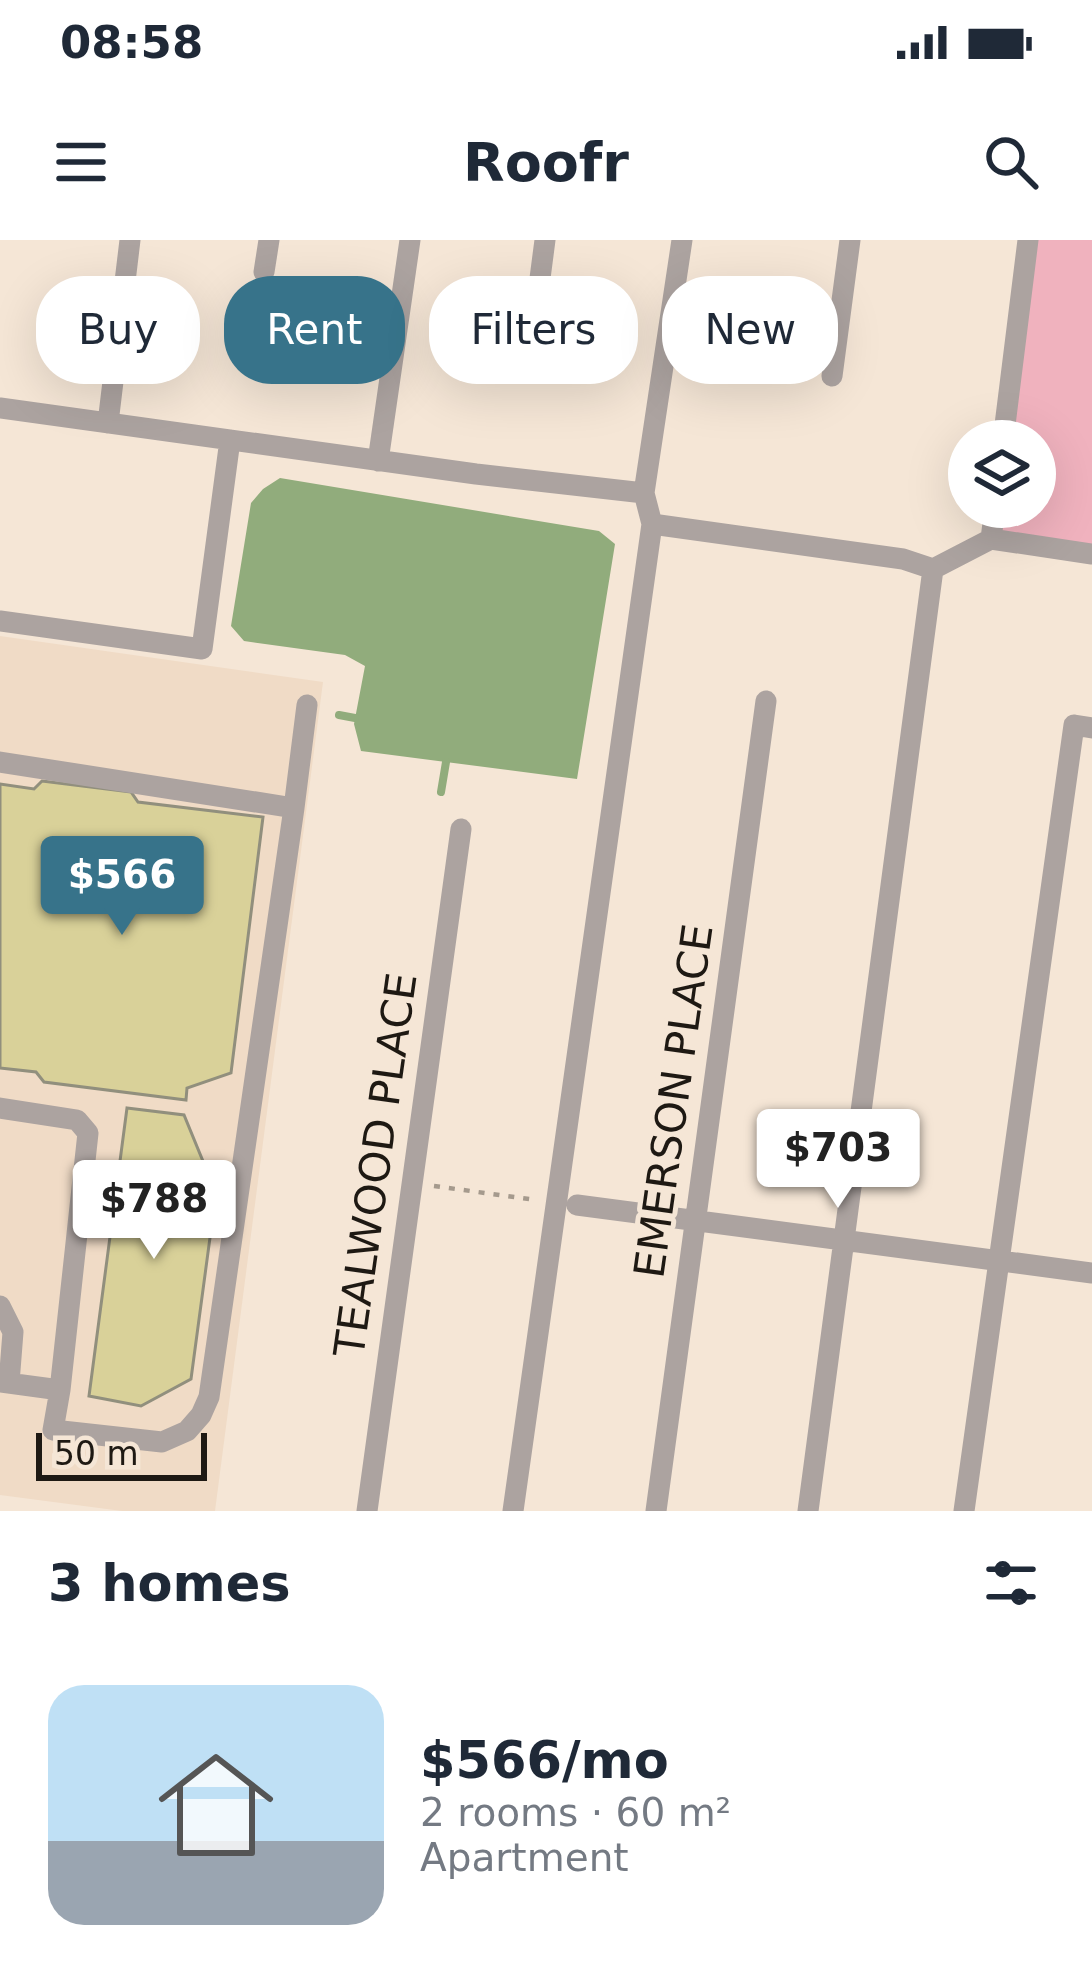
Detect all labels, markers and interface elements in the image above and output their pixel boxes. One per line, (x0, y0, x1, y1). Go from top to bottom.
text: 08:58 (60, 16, 203, 69)
icon: menu (48, 129, 114, 195)
icon: search (978, 129, 1044, 195)
text: Roofr (463, 131, 629, 194)
chip: Buy (36, 276, 200, 384)
chip: Rent (224, 276, 405, 384)
chip: Filters (429, 276, 638, 384)
chip: New (662, 276, 838, 384)
map controls (948, 420, 1056, 528)
button: layers (948, 420, 1056, 528)
pin: $566 (51, 836, 193, 938)
text: $566 (68, 852, 176, 897)
street label: EMERSON PLACE (624, 921, 723, 1281)
street label: TEALWOOD PLACE (324, 970, 427, 1361)
pin: $703 (767, 1109, 909, 1211)
text: $703 (784, 1125, 892, 1170)
pin: $788 (83, 1160, 225, 1262)
text: $788 (100, 1176, 208, 1221)
scale bar (36, 1427, 207, 1480)
text: 50 m (54, 1434, 139, 1473)
icon: filters (978, 1550, 1044, 1616)
text: 3 homes (48, 1554, 291, 1613)
text: $566/mo (420, 1731, 669, 1790)
icon: home (144, 1733, 288, 1877)
text: 2 rooms · 60 m² (420, 1790, 731, 1835)
text: Apartment (420, 1835, 629, 1880)

